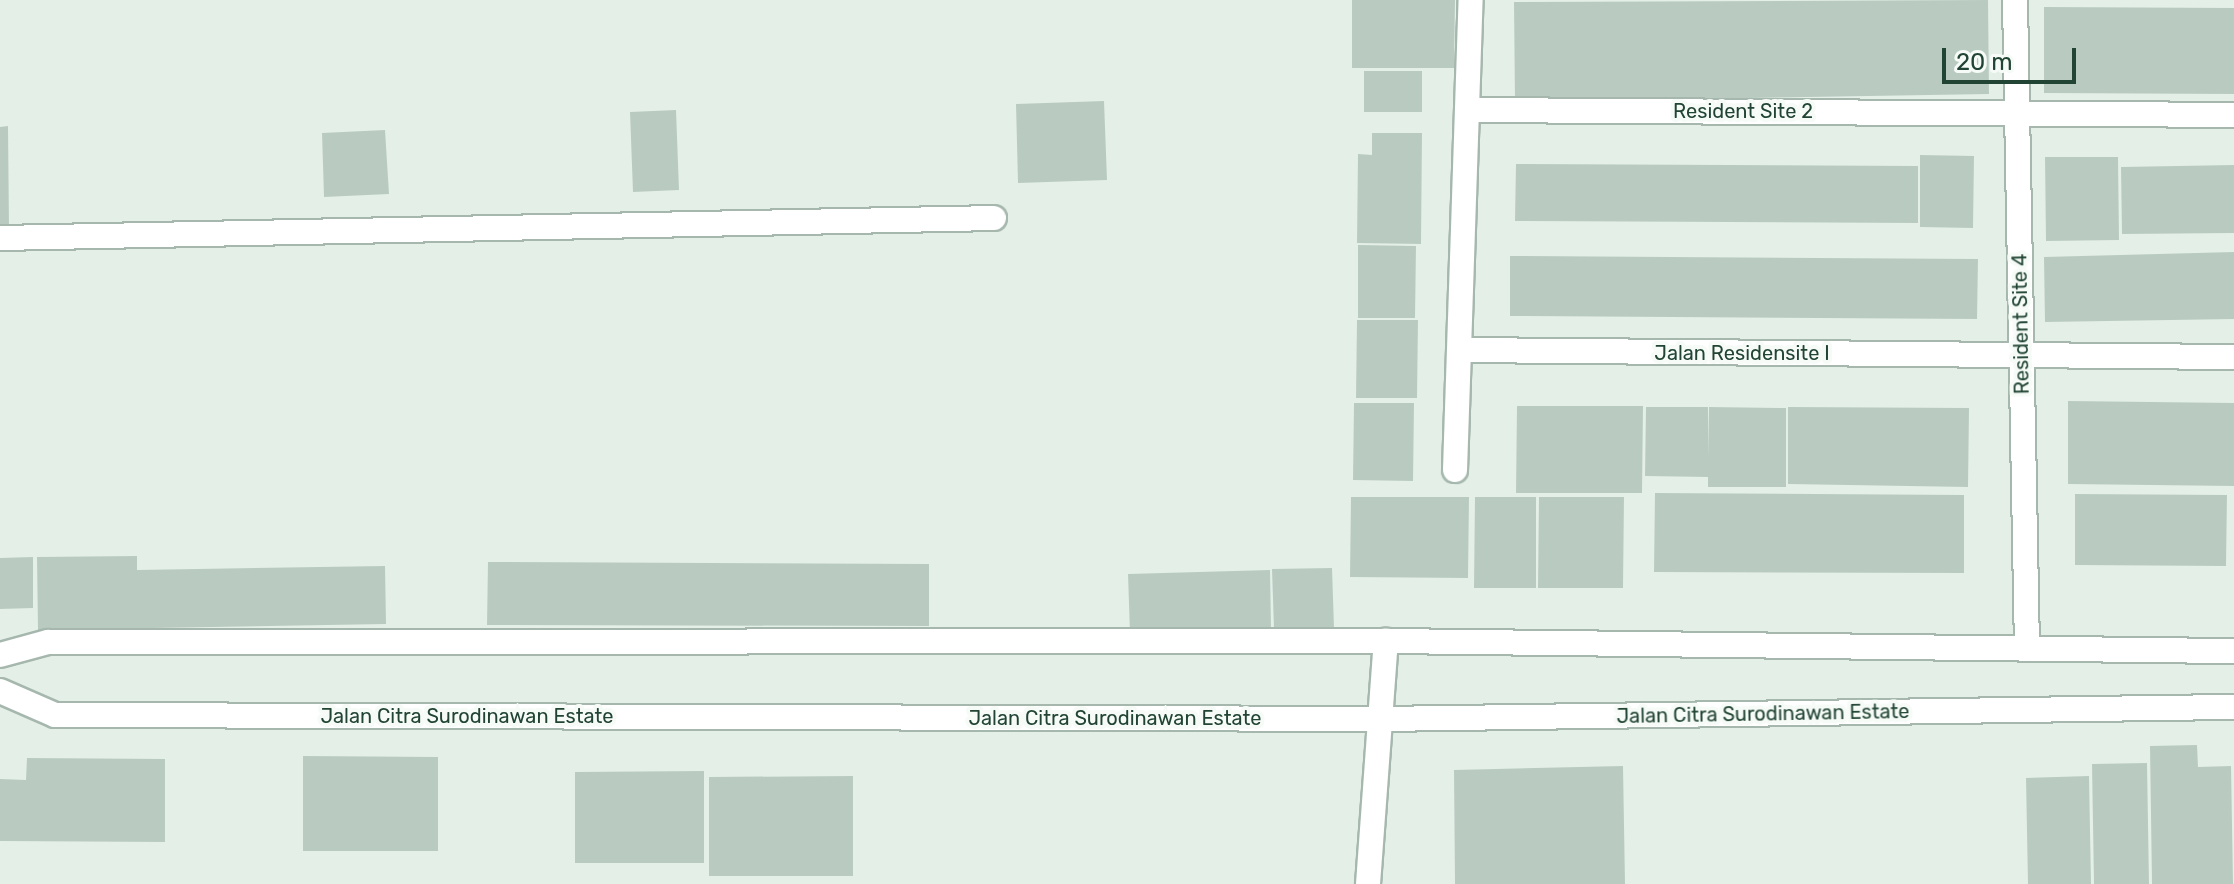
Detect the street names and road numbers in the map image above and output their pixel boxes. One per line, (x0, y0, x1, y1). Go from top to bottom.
street label: Resident Site 2 (1673, 99, 1813, 123)
street label: Resident Site 4 (2008, 253, 2034, 395)
street label: Jalan Residensite I (1654, 341, 1830, 365)
street label: Jalan Citra Surodinawan Estate (1616, 699, 1910, 729)
street label: Jalan Citra Surodinawan Estate (320, 704, 614, 728)
street label: Jalan Citra Surodinawan Estate (968, 706, 1262, 730)

